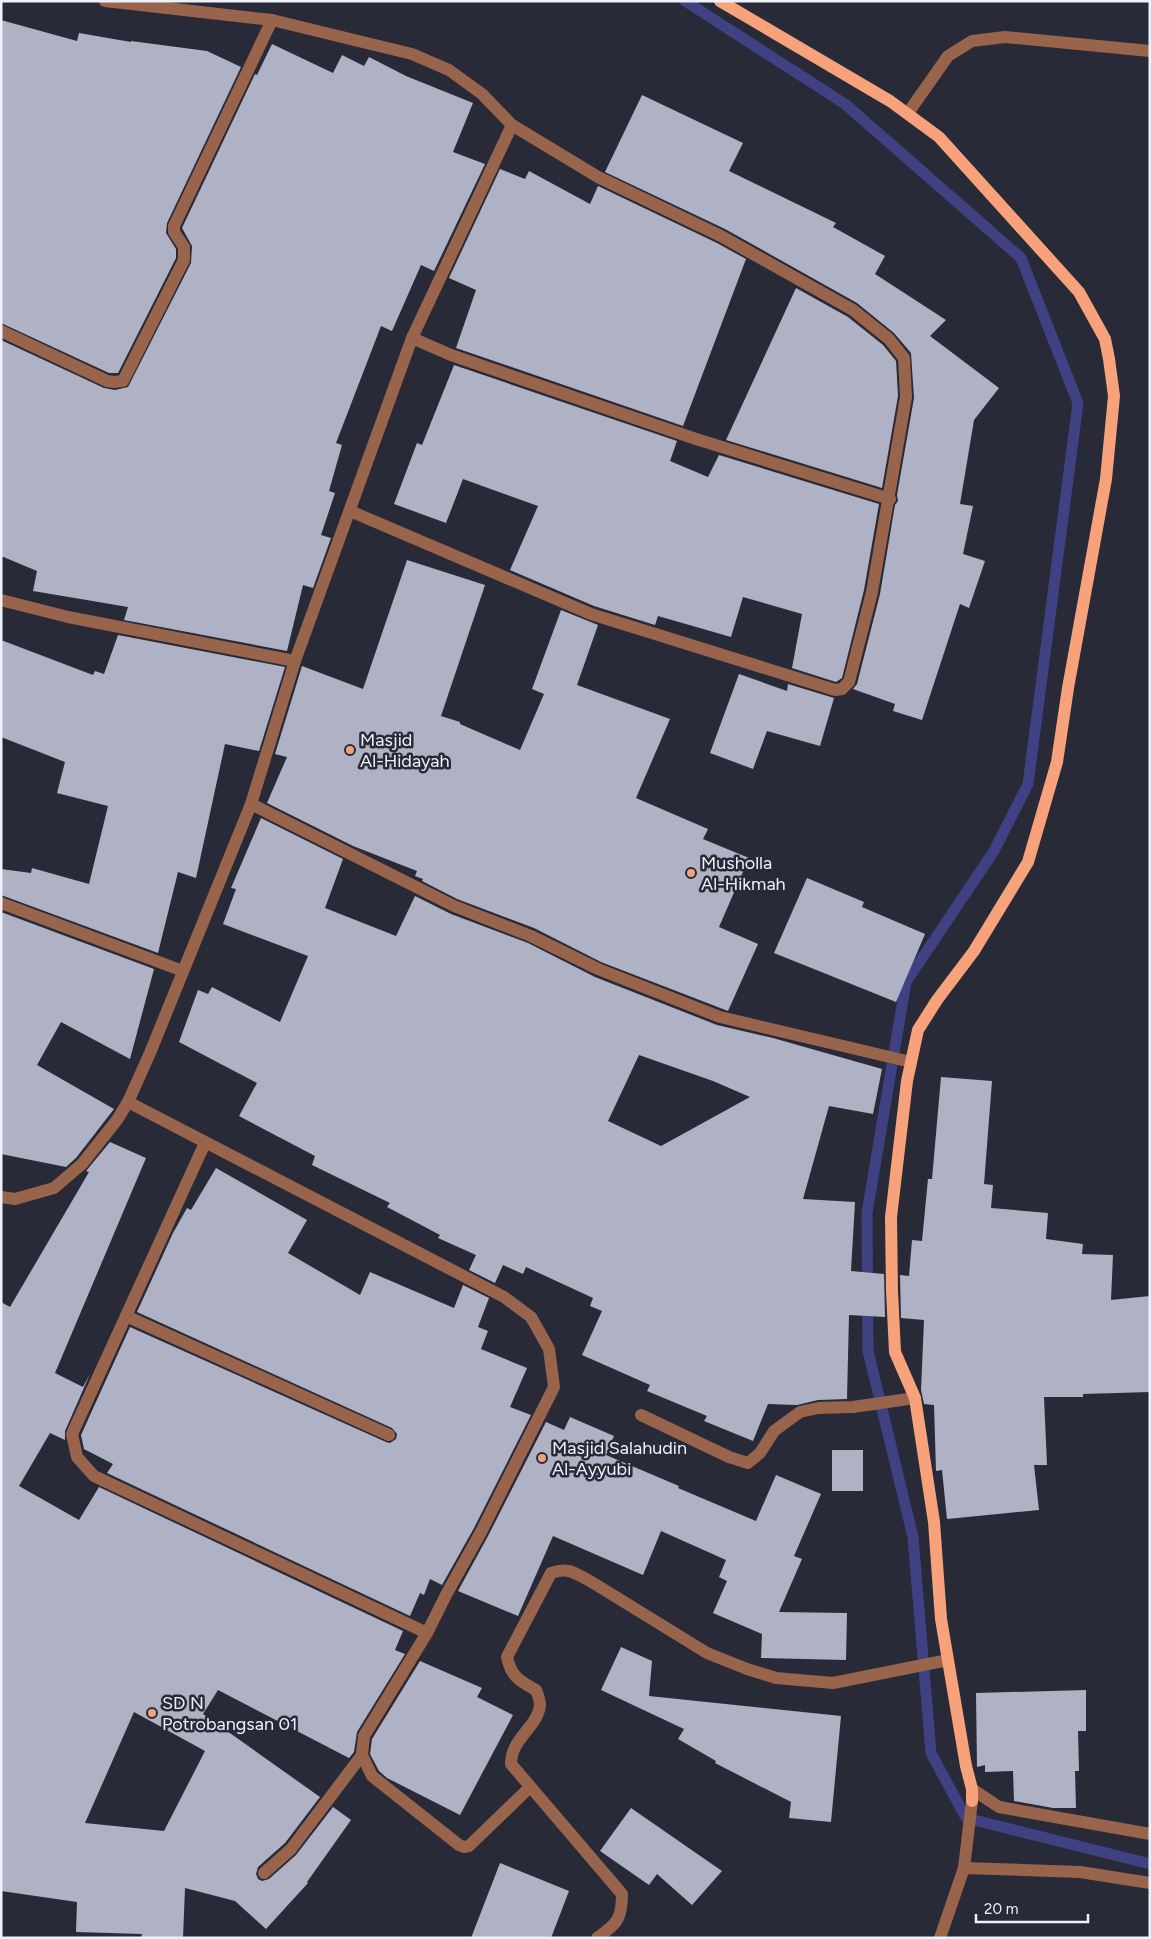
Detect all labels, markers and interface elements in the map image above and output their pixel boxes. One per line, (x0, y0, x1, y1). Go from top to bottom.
place label: Masjid Al-Hidayah (360, 729, 449, 772)
marker: Masjid Al-Hidayah (344, 744, 356, 756)
place label: Musholla Al-Hikmah (701, 852, 786, 895)
marker: Musholla Al-Hikmah (685, 867, 697, 879)
place label: Masjid Salahudin Al-Ayyubi (552, 1437, 687, 1480)
marker: Masjid Salahudin Al-Ayyubi (536, 1452, 548, 1464)
place label: SD N Potrobangsan 01 (162, 1692, 297, 1735)
marker: SD N Potrobangsan 01 (146, 1707, 158, 1719)
scale bar (976, 1892, 1088, 1924)
text: 20 m (984, 1900, 1018, 1918)

